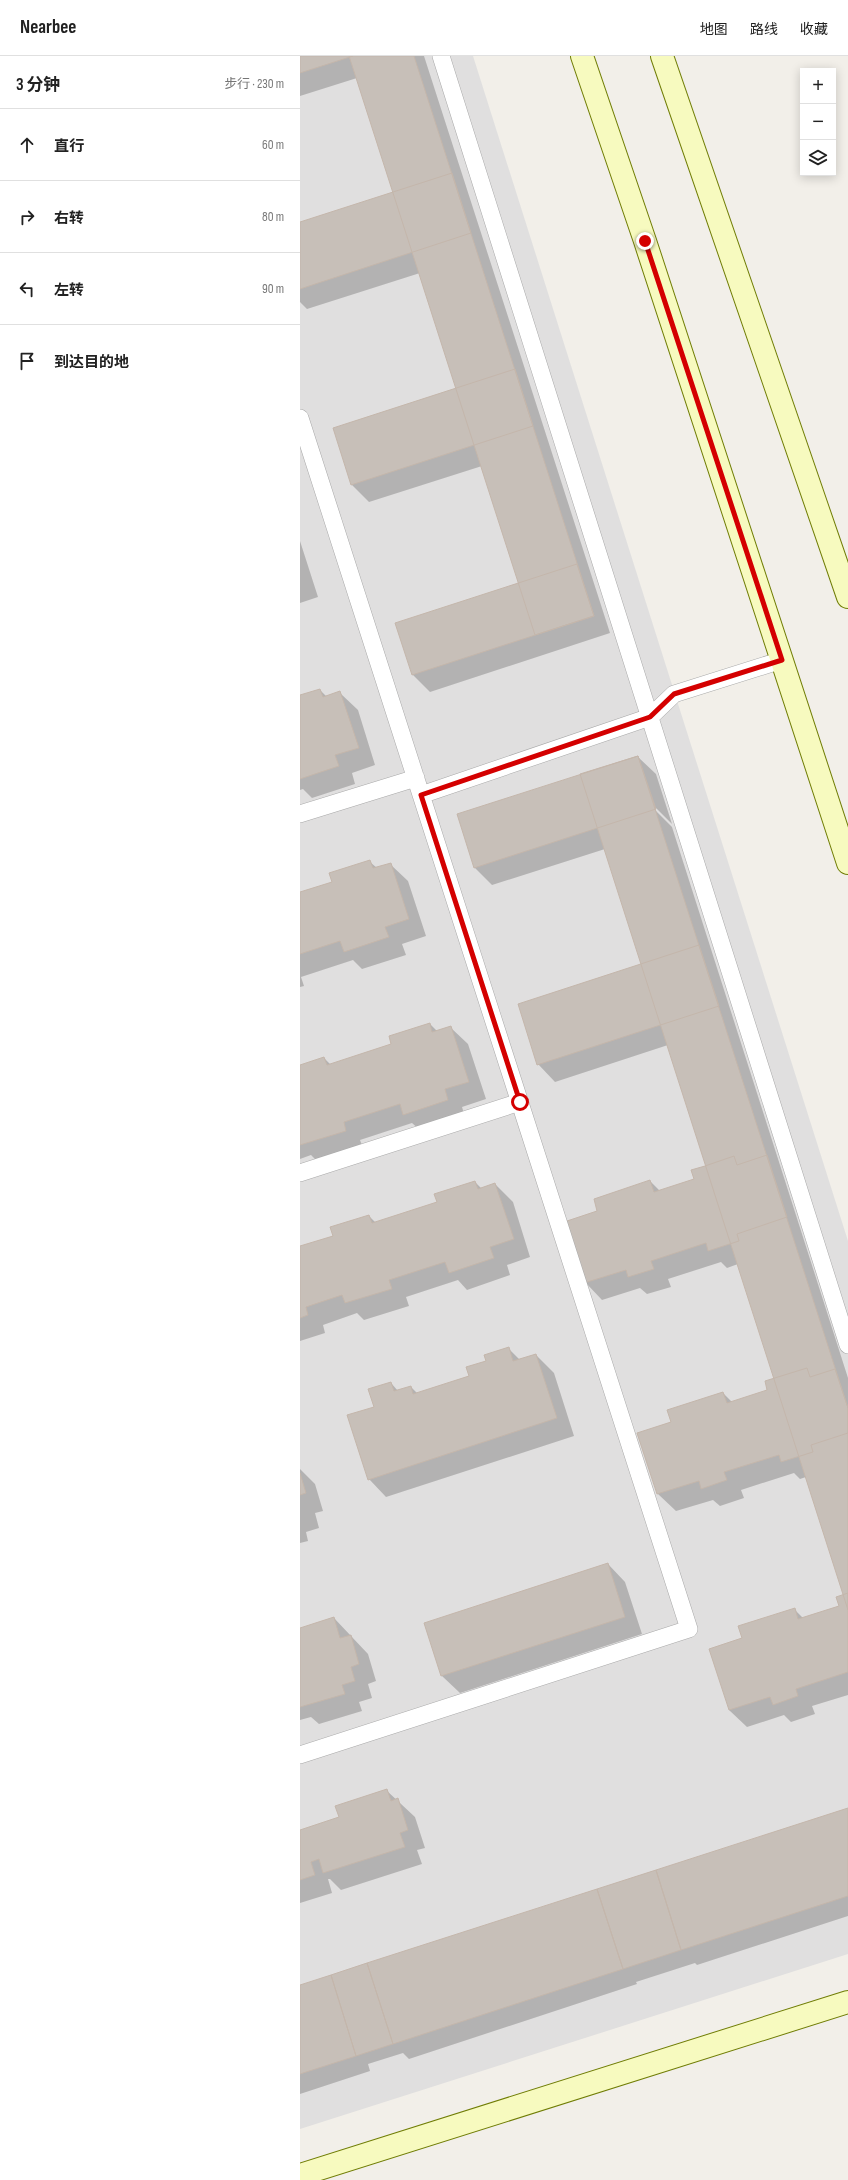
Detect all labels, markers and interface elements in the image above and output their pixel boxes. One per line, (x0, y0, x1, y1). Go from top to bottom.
text: Nearbee (20, 16, 76, 39)
text: 地图 (700, 21, 728, 38)
text: 路线 (750, 21, 778, 38)
text: 收藏 (800, 21, 828, 38)
map controls (800, 68, 836, 176)
button: + (800, 68, 836, 104)
text: 3 分钟 (16, 75, 60, 95)
text: 步行 · 230 m (224, 76, 284, 92)
button: − (800, 104, 836, 140)
icon: ahead (16, 134, 38, 156)
text: 直行 (54, 137, 84, 156)
text: 60 m (262, 137, 284, 153)
button: layers (800, 140, 836, 176)
icon: right (16, 206, 38, 228)
text: 右转 (54, 209, 84, 228)
text: 80 m (262, 209, 284, 225)
route end (636, 232, 654, 250)
icon: left (16, 278, 38, 300)
text: 左转 (54, 281, 84, 300)
text: 90 m (262, 281, 284, 297)
icon: arrive (16, 350, 38, 372)
text: 到达目的地 (54, 353, 129, 372)
route start (511, 1093, 529, 1111)

